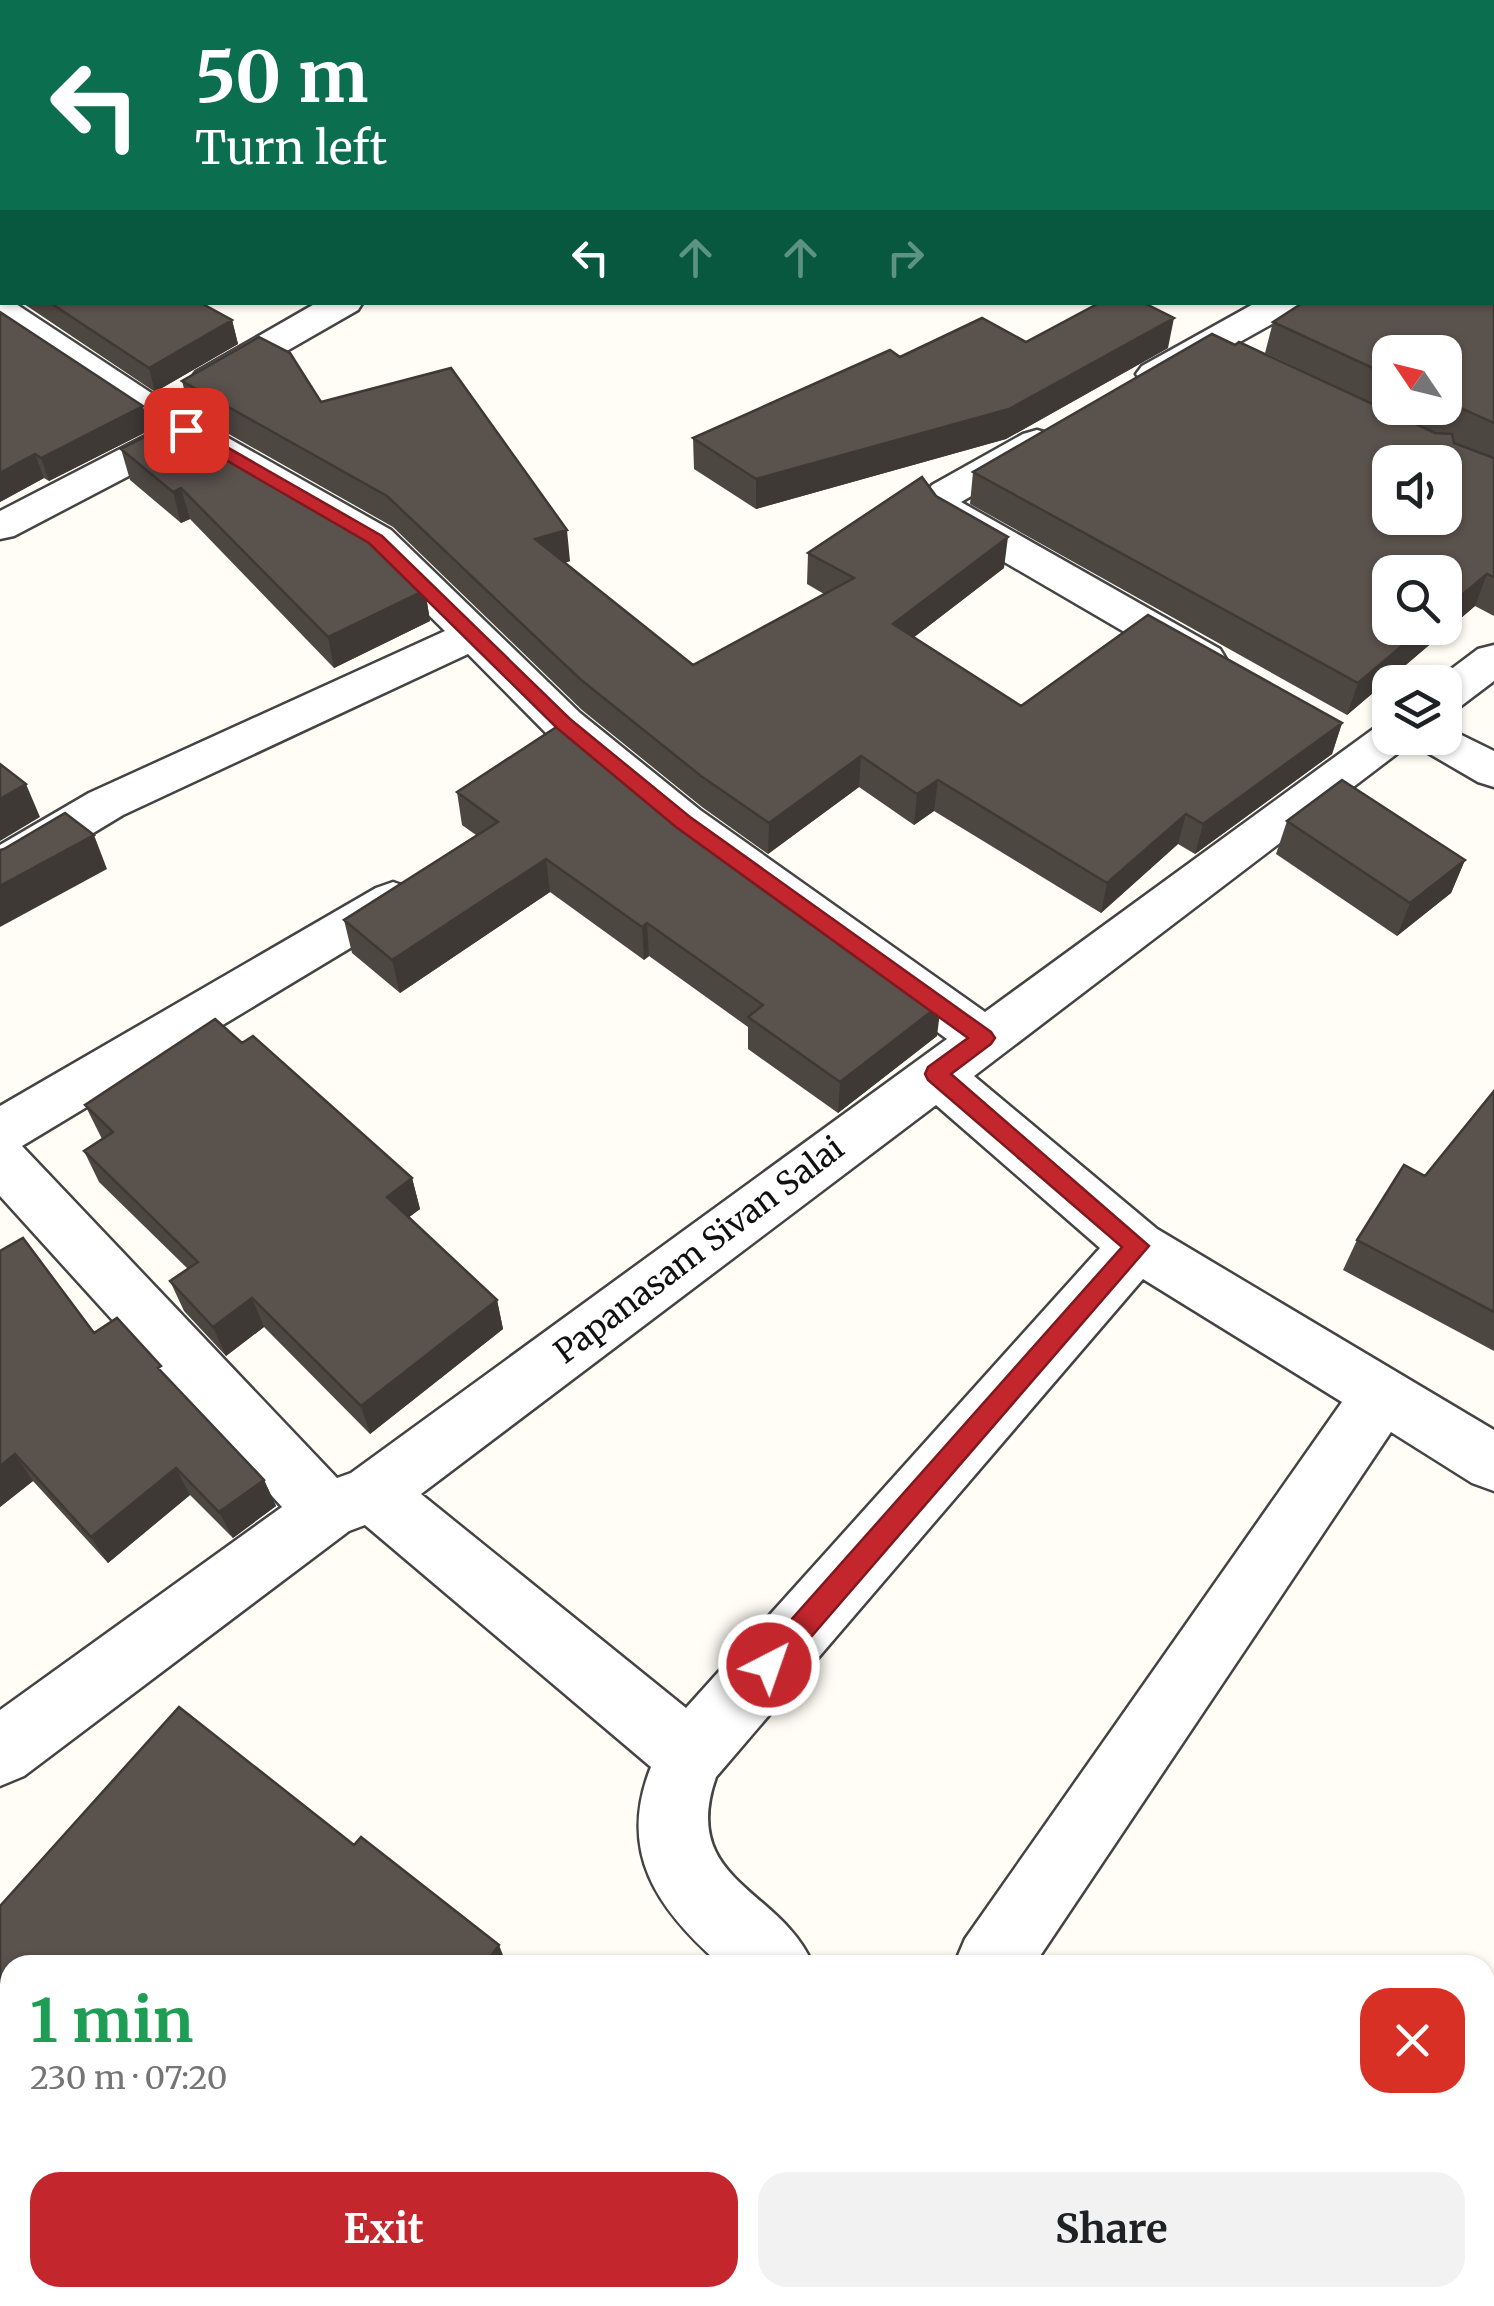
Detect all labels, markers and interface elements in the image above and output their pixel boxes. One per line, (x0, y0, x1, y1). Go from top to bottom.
text: 50 m (195, 33, 368, 121)
icon: left (30, 40, 160, 170)
text: Turn left (195, 120, 387, 176)
icon: left (563, 230, 618, 285)
icon: ahead (668, 230, 723, 285)
icon: ahead (773, 230, 828, 285)
icon: right (878, 230, 933, 285)
north arrow (1372, 335, 1462, 425)
map controls (1372, 335, 1462, 755)
pin (144, 388, 229, 473)
icon: arrive (159, 403, 214, 458)
button: sound (1372, 445, 1462, 535)
button: search (1372, 555, 1462, 645)
button: layers (1372, 665, 1462, 755)
street label: Papanasam Sivan Salai (546, 1128, 852, 1372)
position arrow (717, 1613, 821, 1717)
text: 1 min (30, 1983, 193, 2058)
button: close (1360, 1988, 1465, 2093)
text: 230 m · 07:20 (30, 2058, 228, 2098)
button: Exit (30, 2172, 738, 2287)
button: Share (758, 2172, 1465, 2287)

